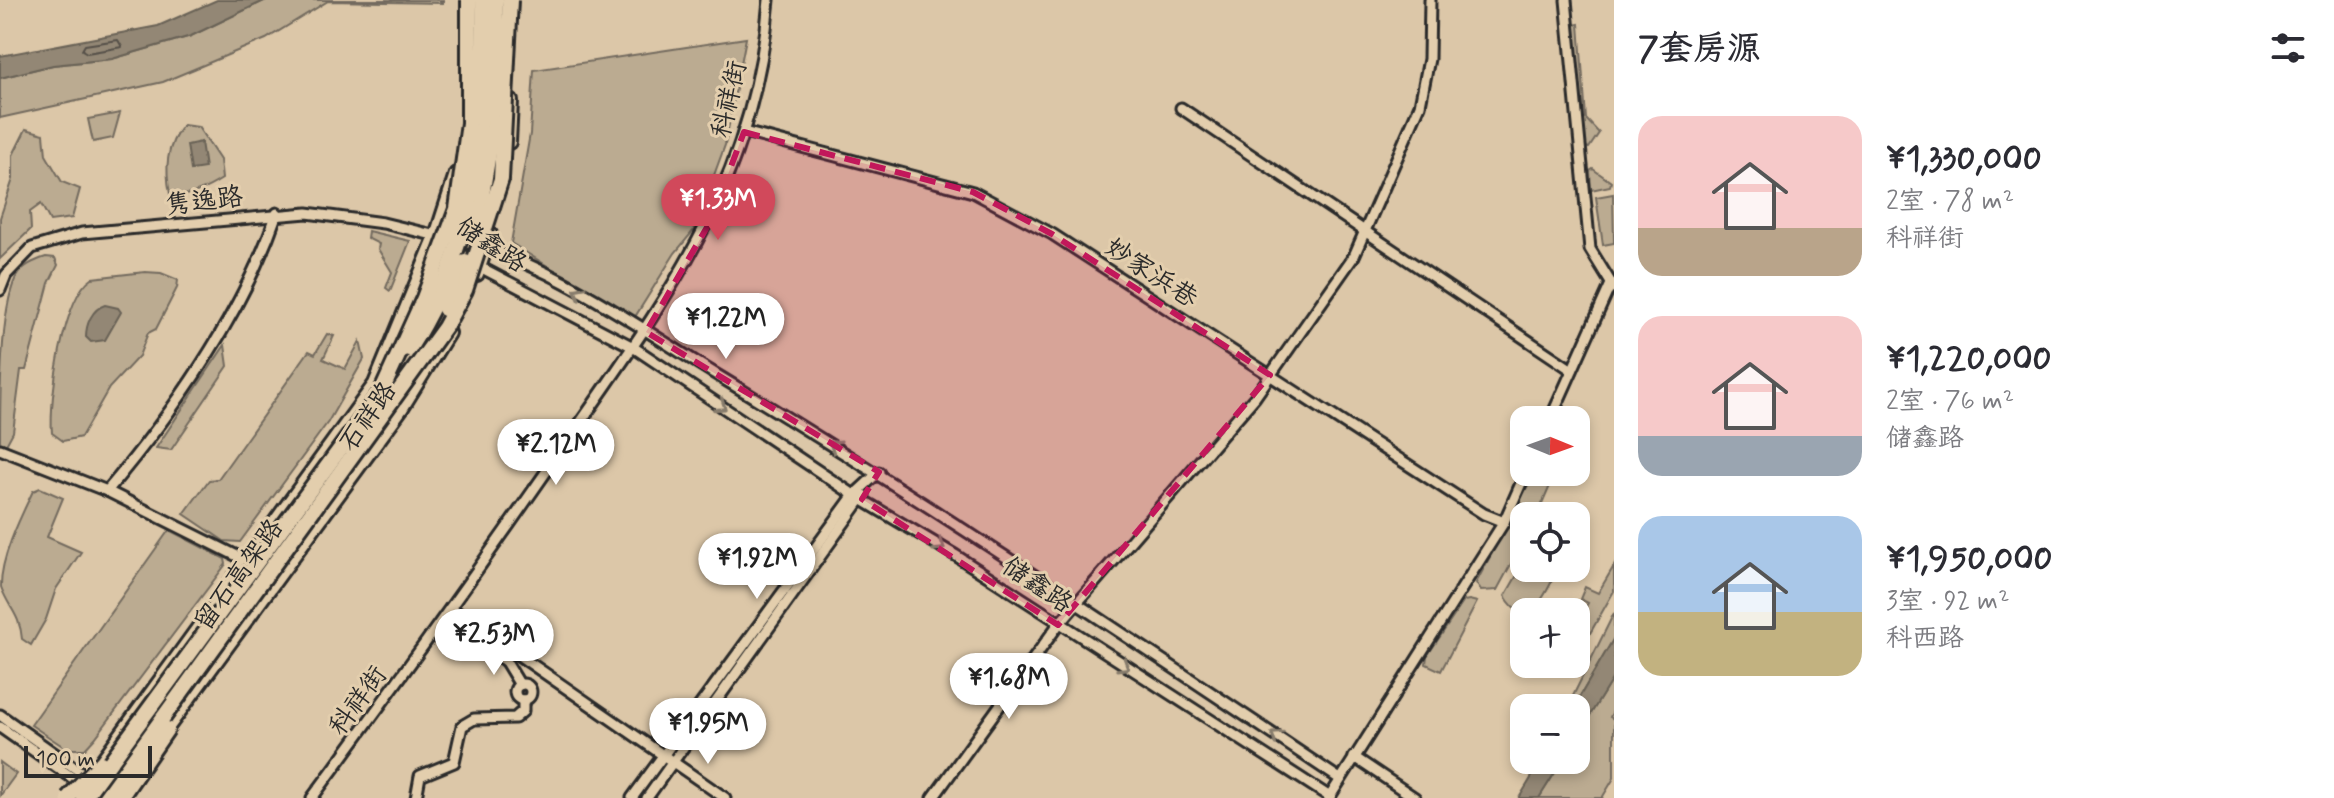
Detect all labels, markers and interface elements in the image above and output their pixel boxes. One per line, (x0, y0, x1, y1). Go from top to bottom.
icon: filters (2266, 26, 2310, 70)
text: 7套房源 (1638, 27, 1761, 72)
street label: 科祥街 (705, 58, 755, 141)
text: ¥1,330,000 (1886, 137, 2042, 182)
icon: home (1702, 148, 1798, 244)
pin: ¥1.33M (653, 174, 783, 242)
street label: 隽逸路 (163, 180, 245, 224)
text: ¥1.33M (679, 183, 757, 217)
text: 2室 · 78 m² (1886, 185, 2014, 219)
street label: 储鑫路 (449, 210, 533, 281)
text: 科祥街 (1886, 222, 1964, 256)
street label: 妙家浜巷 (1098, 231, 1204, 316)
one-way arrow (573, 287, 587, 302)
pin: ¥1.22M (661, 293, 791, 361)
text: ¥1.22M (685, 302, 767, 336)
text: ¥1,220,000 (1886, 337, 2052, 382)
icon: home (1702, 348, 1798, 444)
street label: 石祥路 (332, 375, 405, 459)
text: 2室 · 76 m² (1886, 385, 2014, 419)
one-way arrow (712, 396, 727, 411)
north arrow (1510, 406, 1590, 486)
map controls (1510, 406, 1590, 774)
pin: ¥2.12M (491, 419, 621, 487)
text: 储鑫路 (1886, 422, 1964, 456)
text: ¥2.12M (515, 428, 597, 462)
one-way arrow (828, 440, 843, 455)
button: locate (1510, 502, 1590, 582)
street label: 留石高架路 (188, 513, 292, 638)
pin: ¥1.92M (692, 533, 822, 601)
one-way arrow (931, 536, 946, 552)
text: ¥1,950,000 (1886, 537, 2053, 582)
text: ¥1.92M (716, 542, 798, 576)
icon: home (1702, 548, 1798, 644)
street label: 储鑫路 (995, 550, 1079, 622)
text: 3室 · 92 m² (1886, 585, 2009, 619)
button: + (1510, 598, 1590, 678)
pin: ¥2.53M (429, 609, 559, 677)
text: ¥2.53M (453, 618, 535, 652)
text: 科西路 (1886, 622, 1964, 656)
pin: ¥1.68M (944, 653, 1074, 721)
one-way arrow (1115, 657, 1130, 672)
street label: 科祥街 (322, 660, 395, 743)
text: ¥1.68M (968, 662, 1050, 696)
button: − (1510, 694, 1590, 774)
pin: ¥1.95M (643, 698, 773, 766)
text: ¥1.95M (667, 707, 749, 741)
one-way arrow (1270, 731, 1284, 746)
scale bar (24, 742, 152, 778)
text: 100 m (36, 746, 95, 774)

